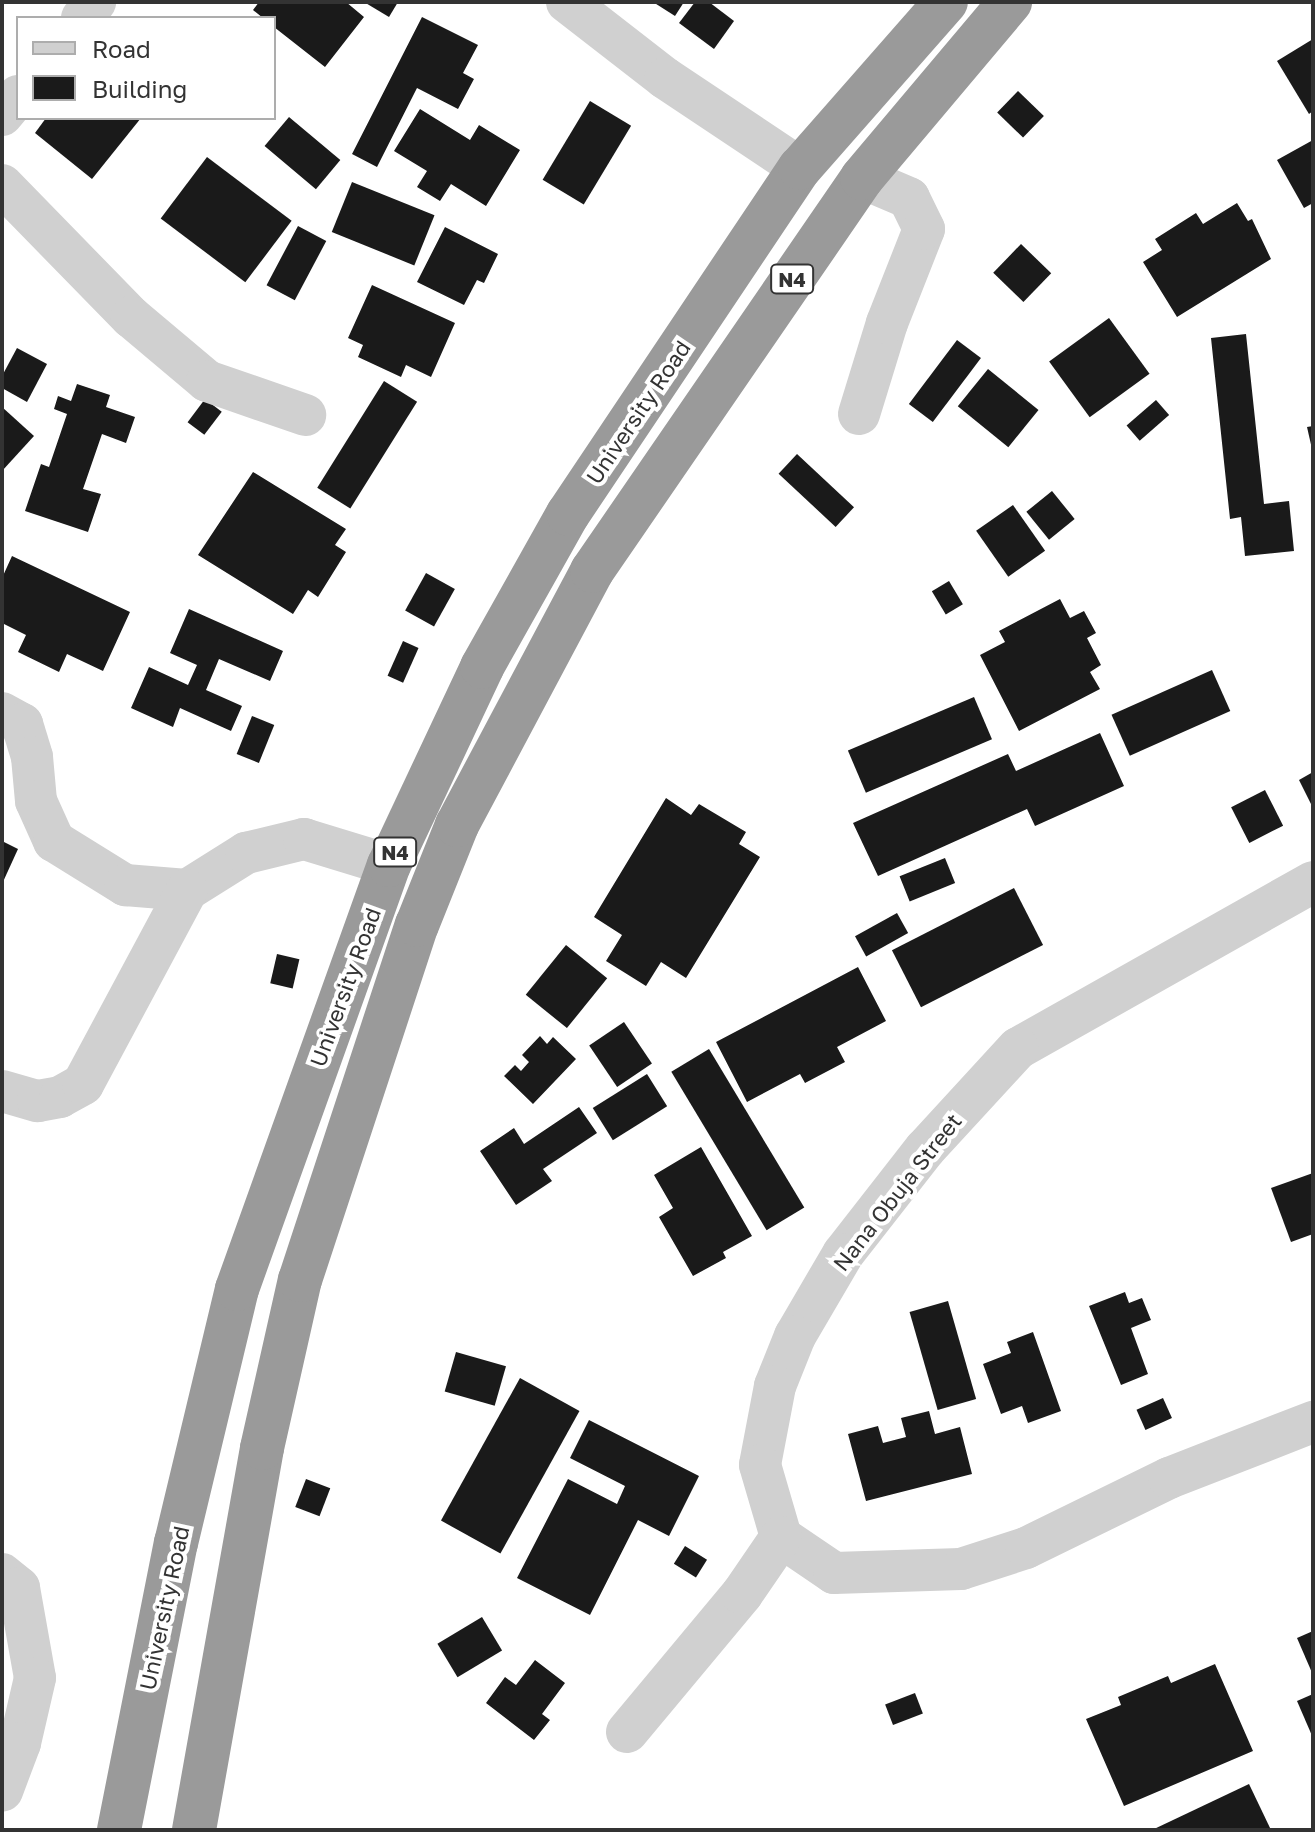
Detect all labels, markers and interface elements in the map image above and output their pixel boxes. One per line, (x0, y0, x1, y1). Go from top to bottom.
legend (16, 16, 276, 120)
text: Road (92, 34, 151, 63)
text: Building (92, 74, 187, 103)
road number: N4 (770, 263, 814, 295)
street label: University Road (580, 335, 696, 489)
road number: N4 (373, 836, 417, 868)
street label: University Road (304, 904, 386, 1070)
street label: Nana Obuja Street (827, 1108, 967, 1276)
street label: University Road (134, 1523, 194, 1693)

